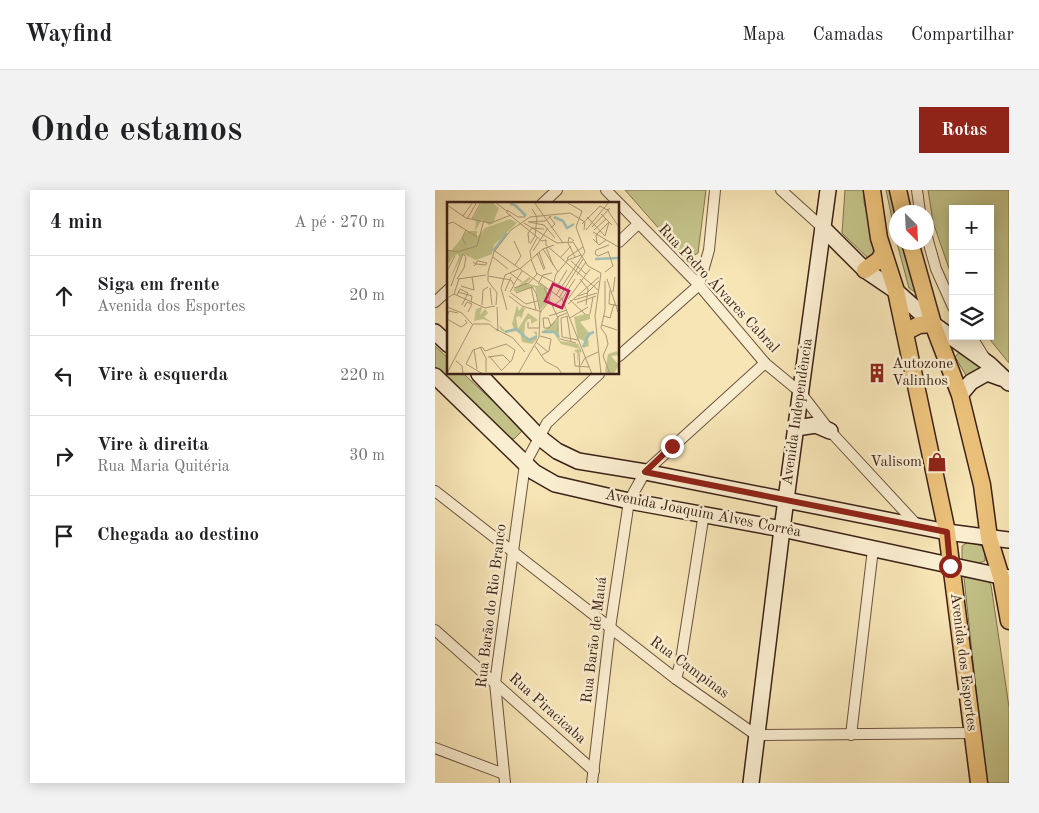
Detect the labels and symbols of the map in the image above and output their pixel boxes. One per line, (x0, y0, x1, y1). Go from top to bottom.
inset map (447, 202, 620, 375)
north arrow (889, 205, 934, 250)
street label: Rua Pedro Álvares Cabral (655, 220, 783, 356)
street label: Avenida Independência (780, 337, 816, 487)
place label: Autozone Valinhos (892, 357, 953, 389)
building icon: Autozone Valinhos (866, 362, 888, 384)
route end (661, 435, 684, 458)
shop icon: Valisom (926, 451, 948, 473)
place label: Valisom (870, 455, 922, 470)
street label: Avenida Joaquim Alves Corrêa (604, 488, 803, 540)
street label: Rua Barão do Rio Branco (474, 523, 510, 689)
route start (939, 555, 962, 578)
street label: Rua Barão de Mauá (580, 575, 610, 704)
street label: Avenida dos Esportes (947, 592, 979, 732)
street label: Rua Campinas (647, 634, 731, 702)
street label: Rua Piracicaba (506, 671, 589, 748)

